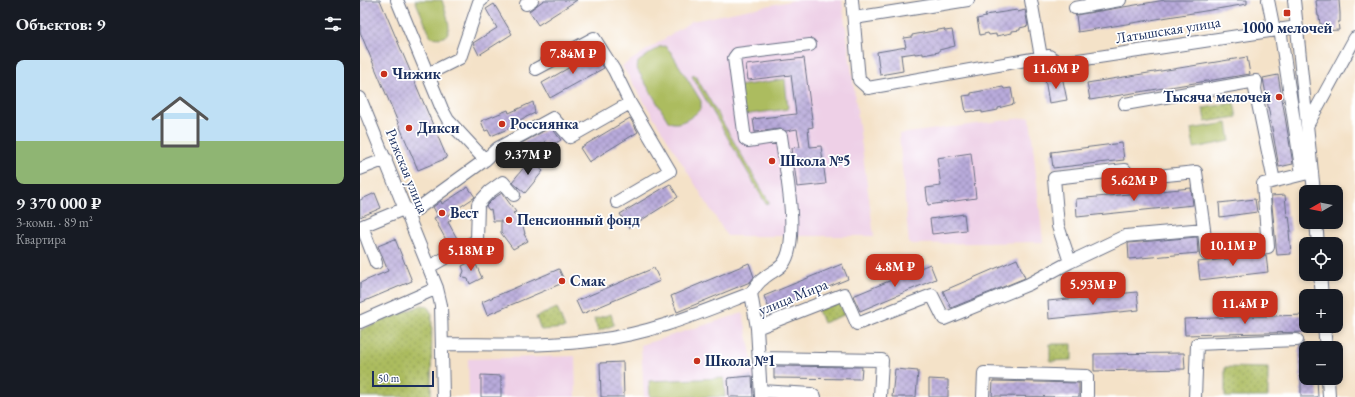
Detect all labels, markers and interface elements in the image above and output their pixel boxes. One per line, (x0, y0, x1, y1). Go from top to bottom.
marker: 1000 мелочей (1282, 8, 1292, 18)
street label: Латышская улица (1114, 12, 1222, 47)
text: Объектов: 9 (16, 13, 106, 35)
icon: filters (322, 13, 344, 35)
place label: 1000 мелочей (1242, 18, 1333, 37)
pin: 7.84M ₽ (536, 41, 610, 75)
text: 7.84M ₽ (550, 45, 596, 62)
pin: 11.6M ₽ (1019, 56, 1093, 90)
text: 11.6M ₽ (1033, 60, 1079, 77)
place label: Чижик (392, 64, 442, 83)
marker: Чижик (379, 69, 389, 79)
icon: home (144, 86, 216, 158)
place label: Тысяча мелочей (1163, 87, 1271, 106)
marker: Тысяча мелочей (1274, 92, 1284, 102)
place label: Россиянка (510, 114, 579, 133)
place label: Дикси (417, 118, 460, 137)
marker: Россиянка (497, 119, 507, 129)
marker: Дикси (404, 123, 414, 133)
street label: Рижская улица (382, 126, 433, 216)
pin: 9.37M ₽ (491, 142, 565, 176)
text: 9.37M ₽ (505, 146, 551, 163)
place label: Школа №5 (780, 151, 851, 170)
marker: Школа №5 (767, 156, 777, 166)
pin: 5.62M ₽ (1097, 168, 1171, 202)
text: 5.62M ₽ (1111, 172, 1157, 189)
north arrow (1299, 185, 1343, 229)
map controls (1299, 185, 1343, 385)
text: 9 370 000 ₽ (16, 192, 102, 214)
place label: Вест (450, 203, 479, 222)
marker: Вест (437, 208, 447, 218)
place label: Пенсионный фонд (517, 210, 640, 229)
text: 3-комн. · 89 m² (16, 214, 93, 231)
marker: Пенсионный фонд (504, 215, 514, 225)
text: Квартира (16, 231, 66, 248)
pin: 10.1M ₽ (1196, 233, 1270, 267)
text: 10.1M ₽ (1210, 237, 1256, 254)
button: locate (1299, 237, 1343, 281)
pin: 5.18M ₽ (434, 238, 508, 272)
text: 5.18M ₽ (448, 242, 494, 259)
pin: 4.8M ₽ (862, 254, 928, 288)
text: 4.8M ₽ (875, 258, 915, 275)
place label: Смак (570, 271, 606, 290)
pin: 5.93M ₽ (1056, 272, 1130, 306)
street label: улица Мира (755, 274, 830, 319)
marker: Смак (557, 276, 567, 286)
text: 5.93M ₽ (1070, 276, 1116, 293)
button: + (1299, 289, 1343, 333)
pin: 11.4M ₽ (1208, 291, 1282, 325)
text: 11.4M ₽ (1222, 295, 1268, 312)
button: − (1299, 341, 1343, 385)
place label: Школа №1 (705, 351, 776, 370)
marker: Школа №1 (692, 356, 702, 366)
scale bar (372, 369, 434, 388)
text: 50 m (378, 371, 399, 385)

